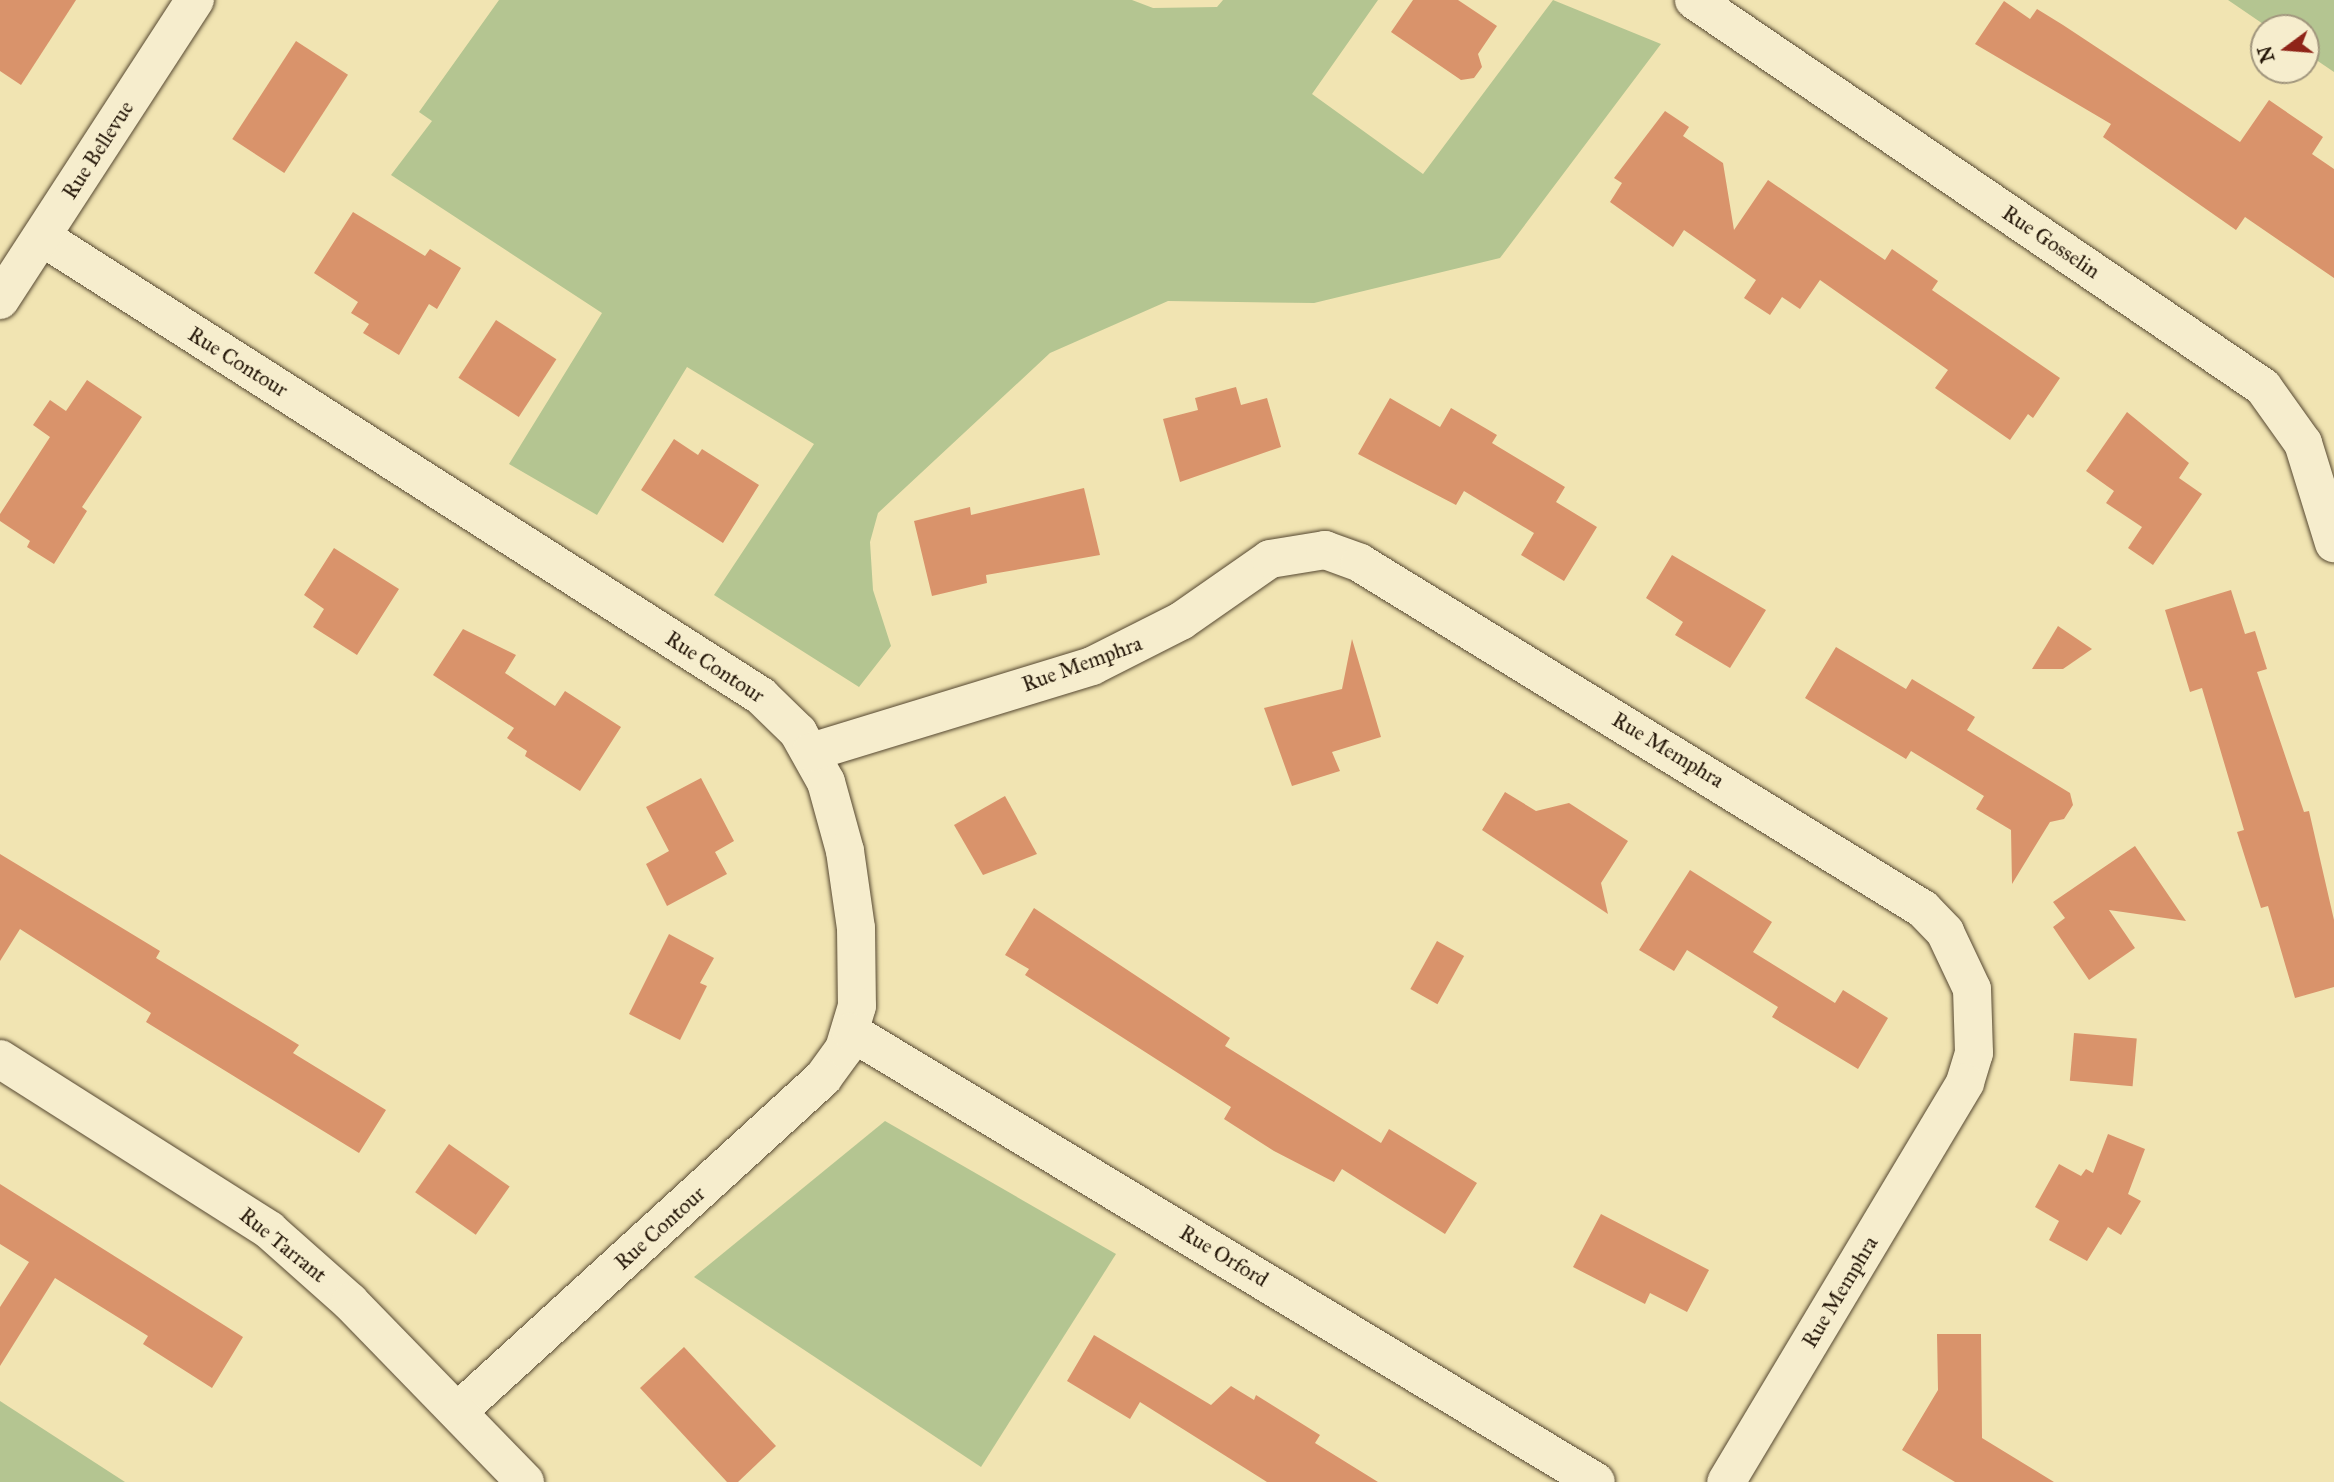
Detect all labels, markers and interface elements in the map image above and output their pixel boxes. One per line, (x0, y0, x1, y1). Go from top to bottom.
north arrow (2250, 14, 2320, 84)
text: N (2253, 43, 2280, 65)
street label: Rue Bellevue (57, 96, 139, 204)
street label: Rue Gosselin (1998, 200, 2104, 284)
street label: Rue Contour (184, 321, 292, 403)
street label: Rue Contour (661, 626, 769, 708)
street label: Rue Memphra (1019, 631, 1145, 697)
street label: Rue Memphra (1608, 707, 1728, 793)
street label: Rue Contour (610, 1181, 710, 1275)
street label: Rue Tarrant (235, 1202, 331, 1288)
street label: Rue Orford (1175, 1220, 1273, 1292)
street label: Rue Memphra (1797, 1232, 1883, 1352)

